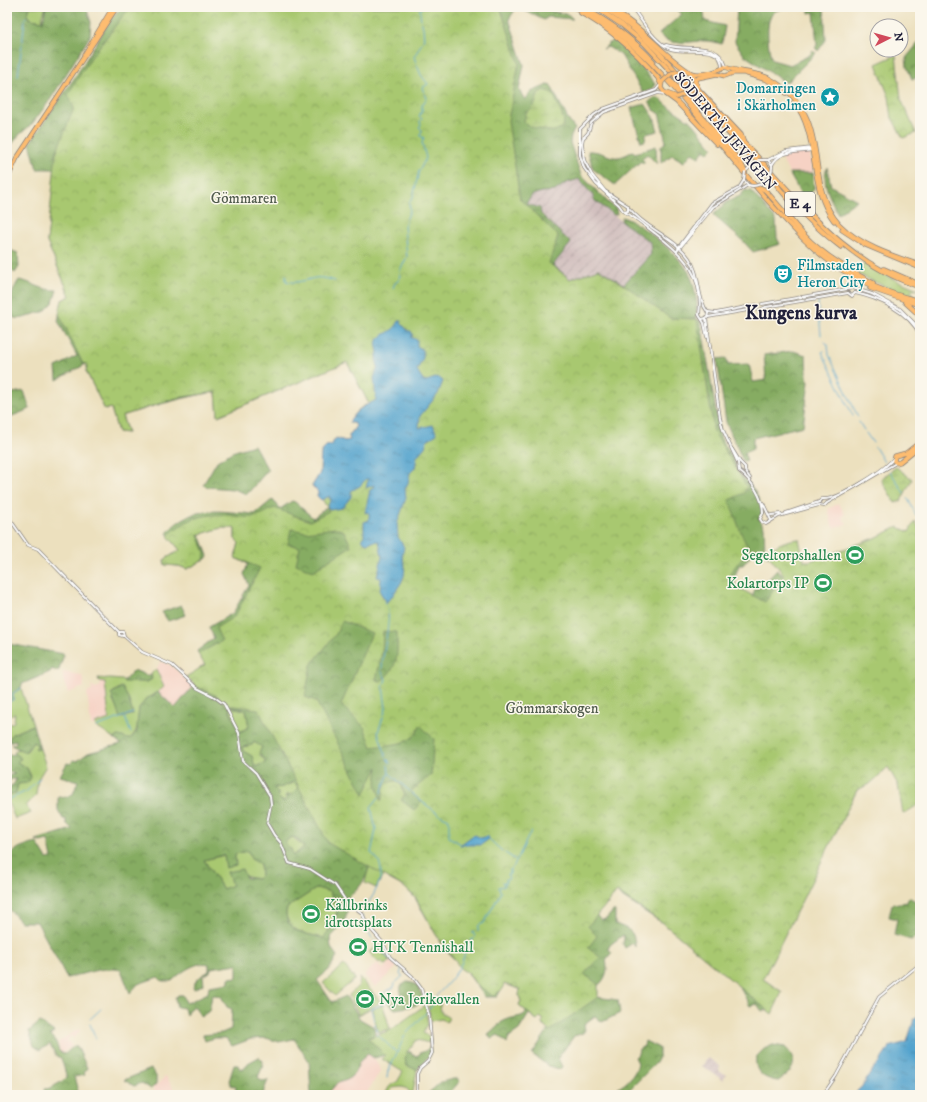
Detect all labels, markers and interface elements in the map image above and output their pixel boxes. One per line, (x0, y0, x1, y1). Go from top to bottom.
north arrow (869, 18, 909, 58)
text: N (891, 32, 905, 42)
street label: SÖDERTÄLJEVÄGEN (670, 68, 780, 194)
place label: Domarringen i Skärholmen (736, 79, 816, 115)
place icon: Domarringen i Skärholmen (819, 86, 841, 108)
park label: Gömmaren (211, 189, 277, 208)
road number: E 4 (785, 192, 815, 216)
place label: Filmstaden Heron City (797, 256, 866, 292)
theatre icon: Filmstaden Heron City (772, 263, 794, 285)
district label: Kungens kurva (745, 302, 858, 325)
sports icon: Segeltorpshallen (844, 544, 866, 566)
place label: Segeltorpshallen (742, 546, 841, 565)
sports icon: Kolartorps IP (812, 572, 834, 594)
place label: Kolartorps IP (727, 574, 809, 593)
park label: Gömmarskogen (505, 699, 599, 718)
place label: Källbrinks idrottsplats (325, 896, 392, 932)
sports icon: Källbrinks idrottsplats (300, 903, 322, 925)
sports icon: HTK Tennishall (347, 936, 369, 958)
place label: HTK Tennishall (372, 938, 474, 957)
sports icon: Nya Jerikovallen (354, 988, 376, 1010)
place label: Nya Jerikovallen (379, 990, 480, 1009)

